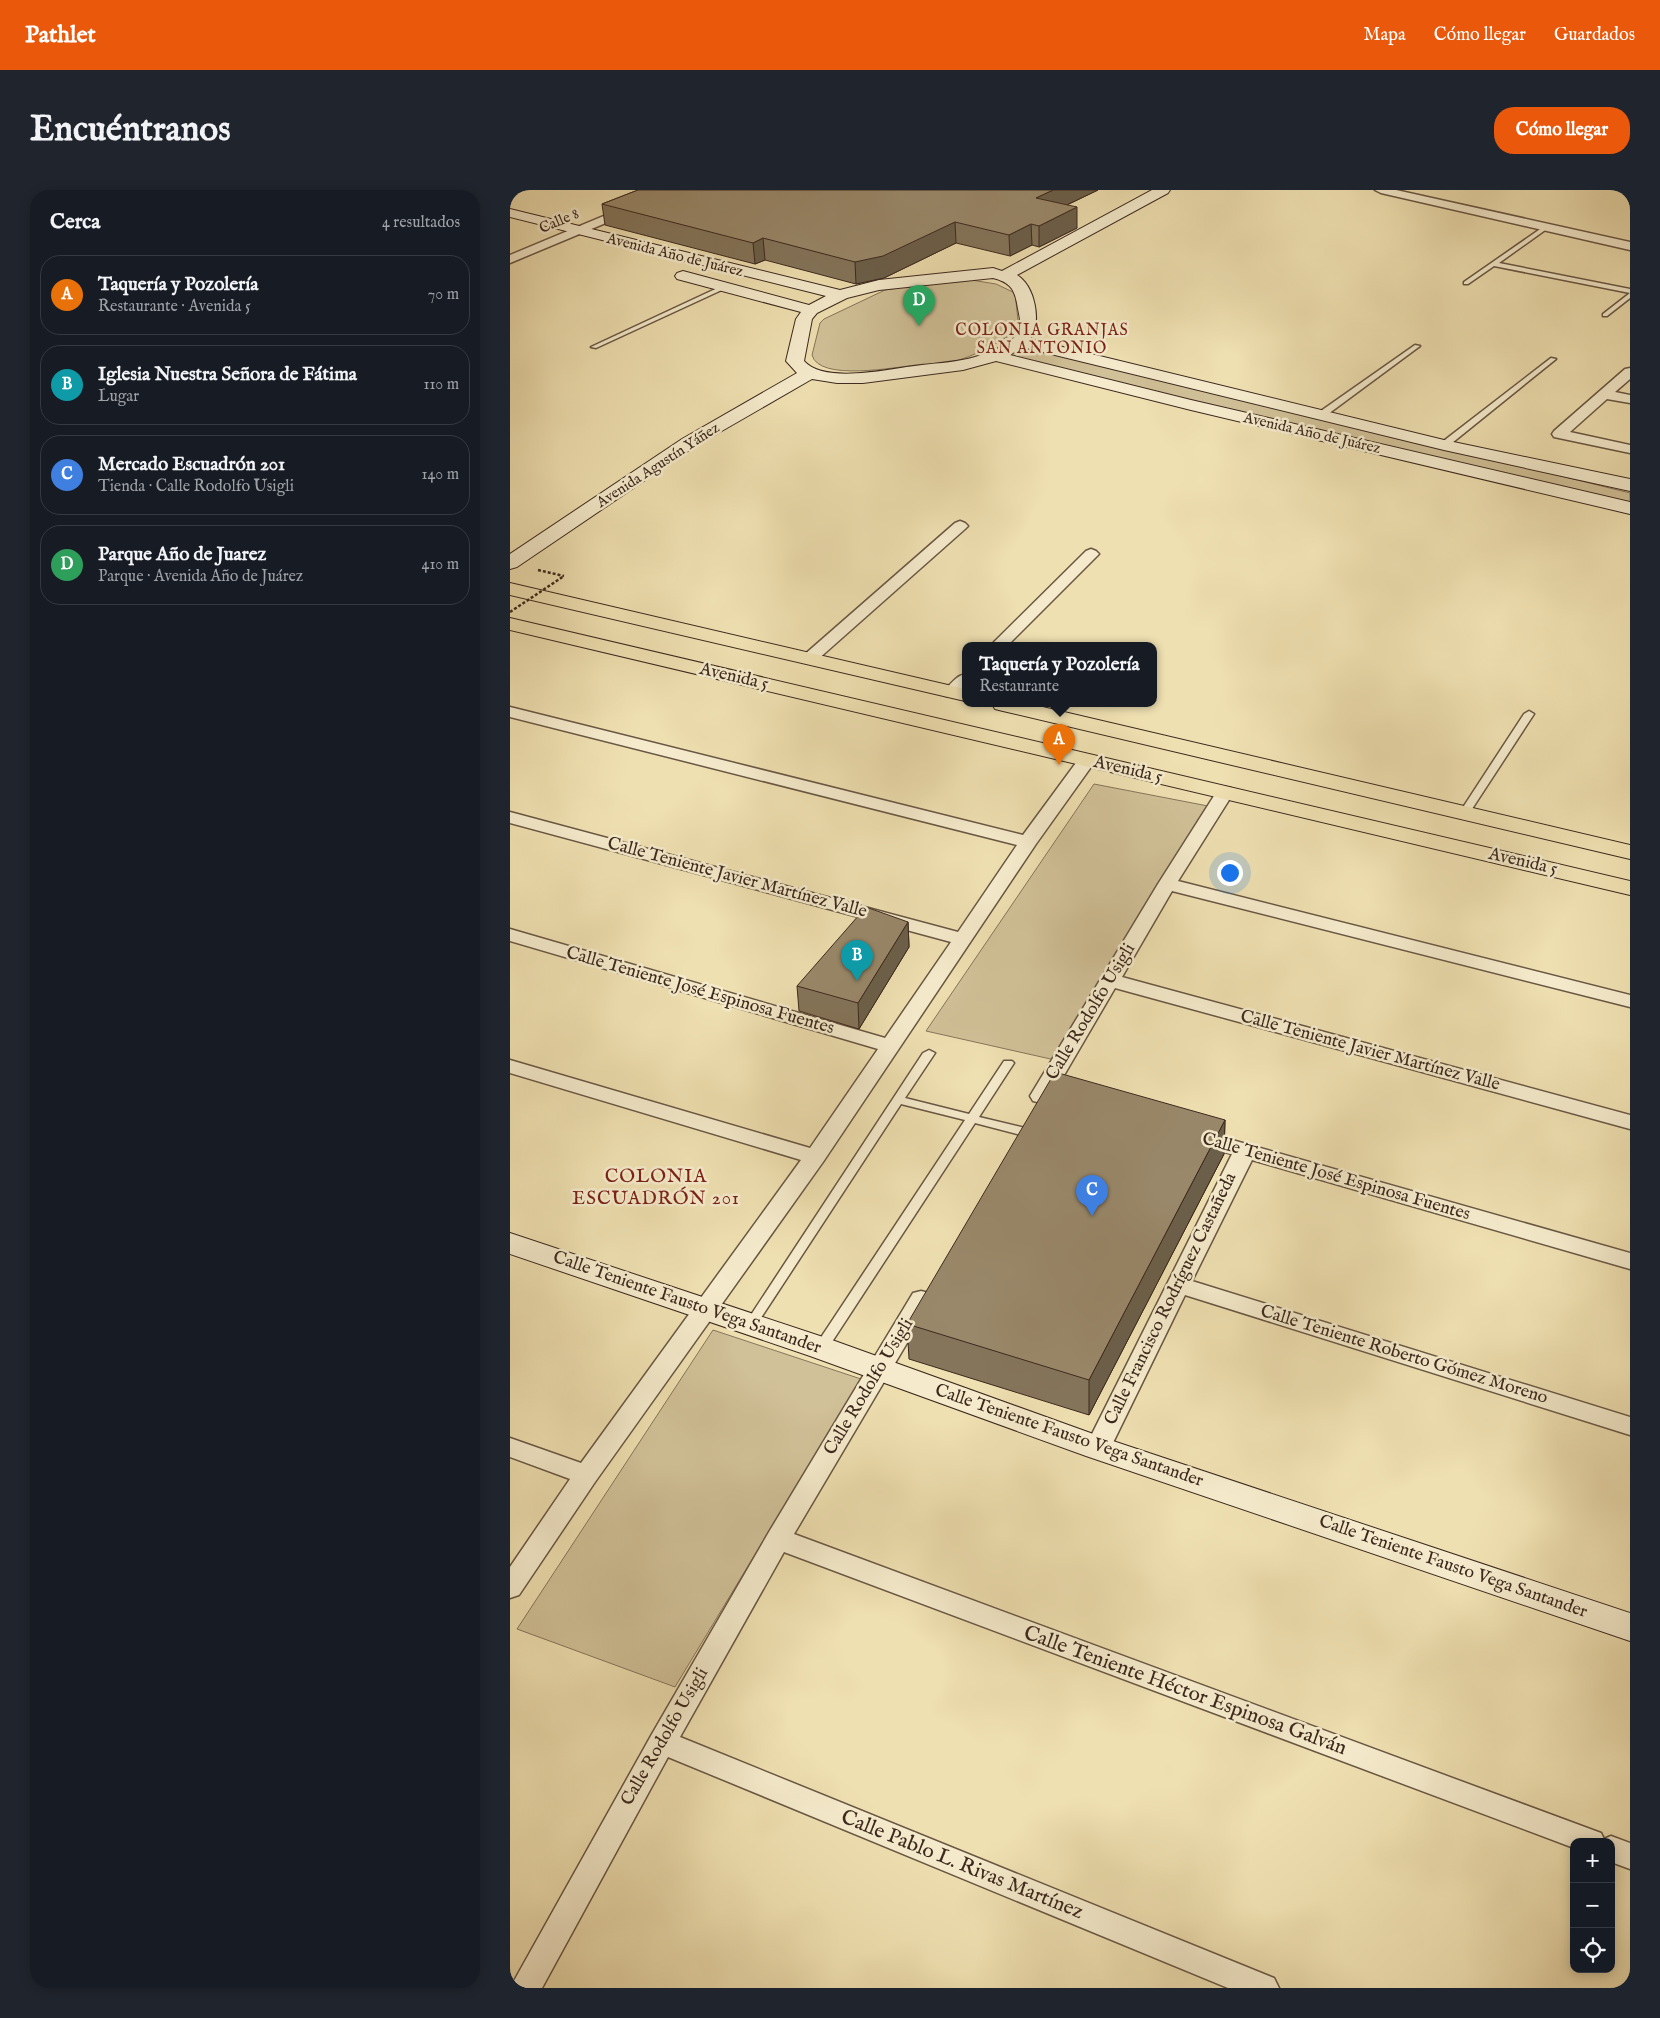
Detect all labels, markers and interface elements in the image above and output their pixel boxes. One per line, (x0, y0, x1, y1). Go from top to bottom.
text: Pathlet (25, 20, 96, 51)
text: Mapa (1363, 24, 1406, 47)
text: Cómo llegar (1434, 24, 1526, 47)
text: Guardados (1554, 24, 1635, 47)
button: Cómo llegar (1494, 107, 1630, 154)
text: Encuéntranos (30, 108, 230, 153)
street label: Calle 8 (536, 204, 582, 238)
text: Cerca (50, 209, 100, 236)
text: 4 resultados (382, 213, 460, 233)
street label: Avenida Año de Juárez (604, 229, 745, 281)
text: Taquería y Pozolería (98, 273, 258, 297)
text: A (62, 285, 72, 305)
text: 70 m (428, 285, 459, 305)
pin: D (903, 285, 935, 326)
text: Restaurante · Avenida 5 (98, 297, 251, 317)
district label: COLONIA GRANJAS SAN ANTONIO (955, 321, 1129, 359)
text: Iglesia Nuestra Señora de Fátima (98, 363, 357, 387)
text: B (62, 375, 72, 395)
text: 110 m (423, 375, 459, 395)
text: Lugar (98, 387, 139, 407)
street label: Avenida Año de Juárez (1241, 408, 1382, 458)
street label: Avenida Agustín Yáñez (592, 418, 723, 512)
text: Mercado Escuadrón 201 (98, 453, 285, 477)
text: C (61, 465, 73, 485)
text: 140 m (421, 465, 459, 485)
text: Tienda · Calle Rodolfo Usigli (98, 477, 294, 497)
text: Parque Año de Juarez (98, 543, 266, 567)
text: D (61, 555, 73, 575)
text: 410 m (422, 555, 459, 575)
text: Parque · Avenida Año de Juárez (98, 567, 303, 587)
popup (962, 642, 1157, 707)
text: Taquería y Pozolería (979, 653, 1140, 677)
street label: Avenida 5 (696, 658, 771, 696)
text: Restaurante (979, 677, 1059, 697)
pin: A (1043, 724, 1075, 765)
street label: Avenida 5 (1090, 751, 1165, 789)
street label: Calle Teniente Javier Martínez Valle (605, 832, 869, 924)
street label: Avenida 5 (1485, 843, 1560, 881)
your location (1217, 860, 1243, 886)
street label: Calle Rodolfo Usigli (1041, 939, 1141, 1085)
pin: B (841, 940, 873, 981)
street label: Calle Teniente José Espinosa Fuentes (563, 942, 837, 1040)
street label: Calle Teniente Javier Martínez Valle (1238, 1005, 1502, 1097)
street label: Calle Teniente José Espinosa Fuentes (1199, 1128, 1473, 1226)
district label: COLONIA ESCUADRÓN 201 (572, 1165, 740, 1211)
street label: Calle Francisco Rodríguez Castañeda (1100, 1169, 1242, 1429)
pin: C (1076, 1175, 1108, 1216)
street label: Calle Teniente Fausto Vega Santander (550, 1246, 825, 1360)
street label: Calle Teniente Roberto Gómez Moreno (1257, 1300, 1551, 1410)
street label: Calle Rodolfo Usigli (819, 1314, 919, 1460)
street label: Calle Teniente Fausto Vega Santander (932, 1379, 1207, 1493)
street label: Calle Teniente Fausto Vega Santander (1316, 1510, 1591, 1624)
street label: Calle Teniente Héctor Espinosa Galván (1020, 1620, 1350, 1762)
street label: Calle Rodolfo Usigli (616, 1664, 714, 1810)
street label: Calle Pablo L. Rivas Martínez (837, 1804, 1087, 1926)
map controls (1570, 1838, 1615, 1973)
button: + (1570, 1838, 1615, 1883)
button: − (1570, 1883, 1615, 1928)
button: locate (1570, 1928, 1615, 1973)

